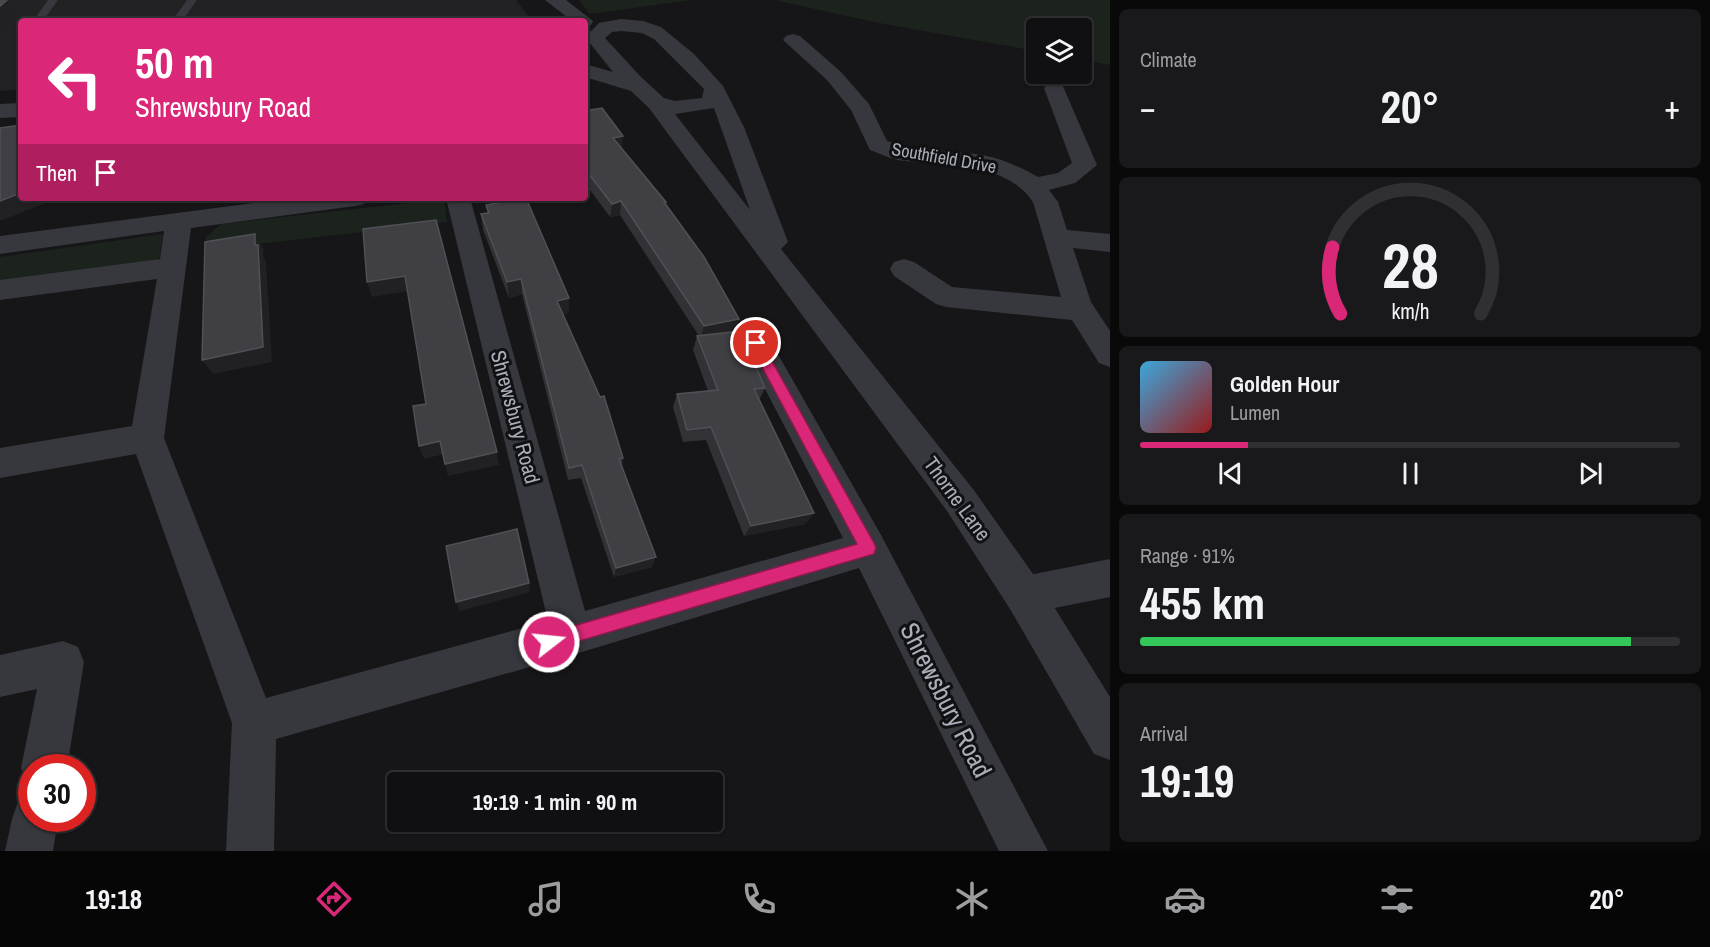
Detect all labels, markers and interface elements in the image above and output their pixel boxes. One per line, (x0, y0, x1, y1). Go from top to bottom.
map controls (1026, 18, 1092, 84)
button: layers (1026, 18, 1092, 84)
text: 50 m (135, 35, 214, 91)
icon: left (36, 42, 114, 120)
text: Climate (1140, 46, 1197, 73)
text: 20° (1380, 76, 1440, 137)
text: − (1140, 85, 1156, 129)
text: + (1664, 85, 1680, 129)
text: Shrewsbury Road (135, 89, 311, 125)
street label: Southfield Drive (890, 136, 998, 179)
icon: arrive (89, 156, 122, 189)
text: Then (36, 158, 77, 188)
text: 28 (1382, 223, 1438, 307)
text: km/h (1391, 298, 1429, 327)
pin (730, 317, 781, 368)
icon: arrive (739, 326, 772, 359)
street label: Shrewsbury Road (484, 347, 547, 487)
text: Golden Hour (1230, 369, 1339, 399)
text: Lumen (1230, 399, 1280, 426)
street label: Thorne Lane (917, 451, 998, 547)
icon: previous (1214, 457, 1247, 490)
icon: pause (1394, 457, 1427, 490)
icon: next (1574, 457, 1607, 490)
text: Range · 91% (1140, 542, 1235, 569)
text: 455 km (1140, 572, 1265, 633)
position arrow (517, 610, 581, 674)
street label: Shrewsbury Road (892, 616, 1001, 783)
text: Arrival (1140, 720, 1187, 747)
text: 19:19 (1140, 750, 1234, 811)
speed limit sign: 30 (18, 754, 96, 832)
text: 19:19 · 1 min · 90 m (473, 787, 637, 817)
icon: directions (313, 878, 355, 920)
icon: music (525, 878, 567, 920)
icon: phone (738, 878, 780, 920)
icon: climate (951, 878, 993, 920)
icon: car (1164, 878, 1206, 920)
icon: filters (1376, 878, 1418, 920)
text: 19:18 (85, 881, 142, 917)
text: 20° (1589, 881, 1625, 917)

